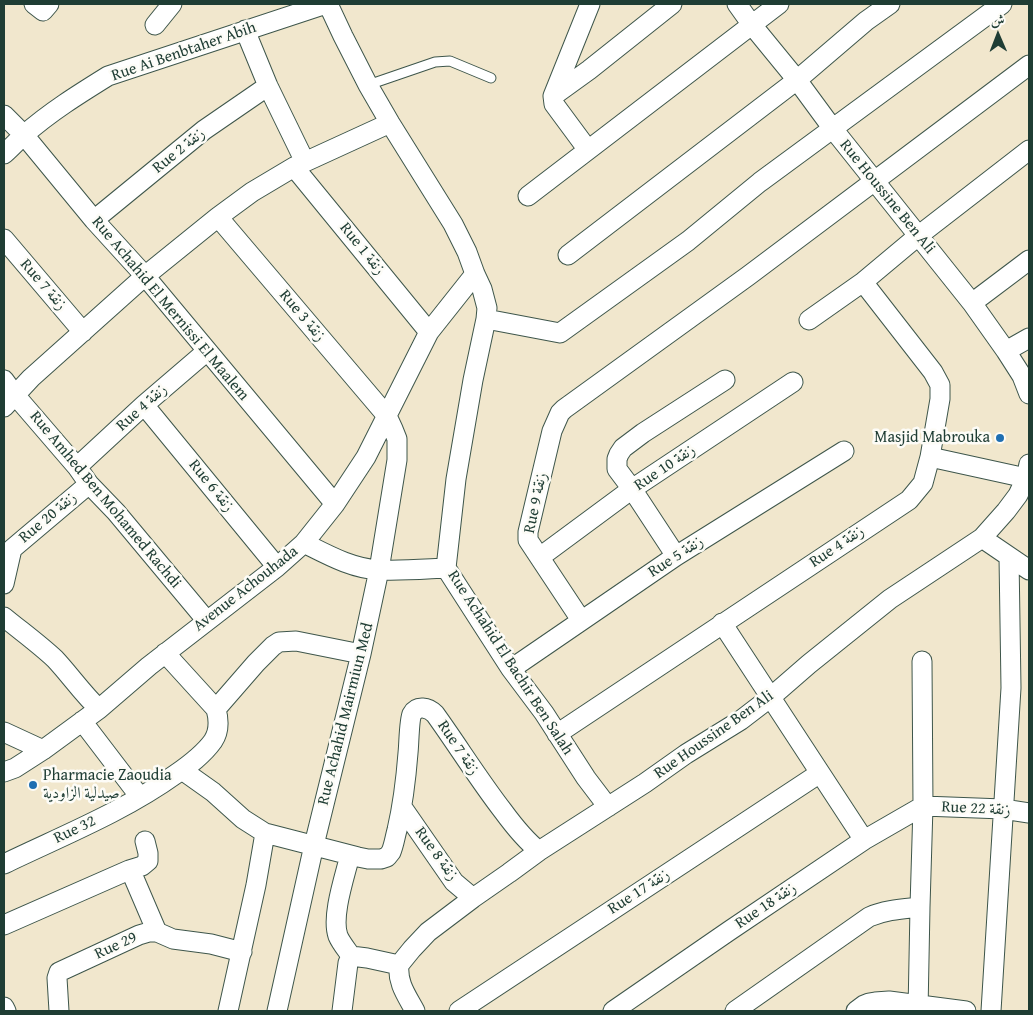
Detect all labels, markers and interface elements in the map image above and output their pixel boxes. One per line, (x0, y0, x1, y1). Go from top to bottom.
north arrow (973, 10, 1023, 60)
text: ش (991, 10, 1005, 30)
street label: Rue Ai Benbtaher Abih (109, 18, 259, 86)
street label: Rue 2 زنقة (149, 124, 209, 178)
street label: Rue Houssine Ben Ali (835, 136, 939, 258)
street label: Rue Achahid El Mernissi El Maalem (87, 213, 253, 405)
street label: Rue 1 زنقة (335, 219, 389, 279)
street label: Rue 7 زنقة (16, 255, 70, 315)
street label: Rue 3 زنقة (275, 286, 329, 346)
street label: Rue 4 زنقة (113, 380, 171, 436)
street label: Rue Amhed Ben Mohamed Rachdi (25, 407, 185, 593)
place label: Masjid Mabrouka (874, 428, 990, 448)
marker: Masjid Mabrouka (994, 432, 1006, 444)
street label: Rue 10 زنقة (631, 441, 699, 495)
street label: Rue 6 زنقة (184, 456, 238, 516)
street label: Rue 9 زنقة (520, 471, 552, 535)
street label: Rue 20 زنقة (15, 488, 81, 548)
street label: Rue 4 زنقة (806, 522, 868, 572)
street label: Rue 5 زنقة (645, 532, 707, 582)
street label: Avenue Achouhada (190, 542, 302, 636)
street label: Rue Achahid El Bachir Ben Salah (443, 567, 577, 759)
street label: Rue Achahid Mairmiun Med (314, 621, 378, 807)
street label: Rue Houssine Ben Ali (651, 687, 777, 783)
street label: Rue 7 زنقة (433, 717, 483, 779)
place label: Pharmacie Zaoudia صيدلية الزاودية (43, 766, 171, 804)
marker: Pharmacie Zaoudia صيدلية الزاودية (27, 779, 39, 791)
street label: Rue 22 زنقة (941, 798, 1011, 820)
street label: Rue 32 (51, 812, 99, 848)
street label: Rue 8 زنقة (410, 823, 462, 885)
street label: Rue 17 زنقة (605, 865, 673, 919)
street label: Rue 18 زنقة (732, 879, 800, 933)
street label: Rue 29 (92, 928, 140, 964)

